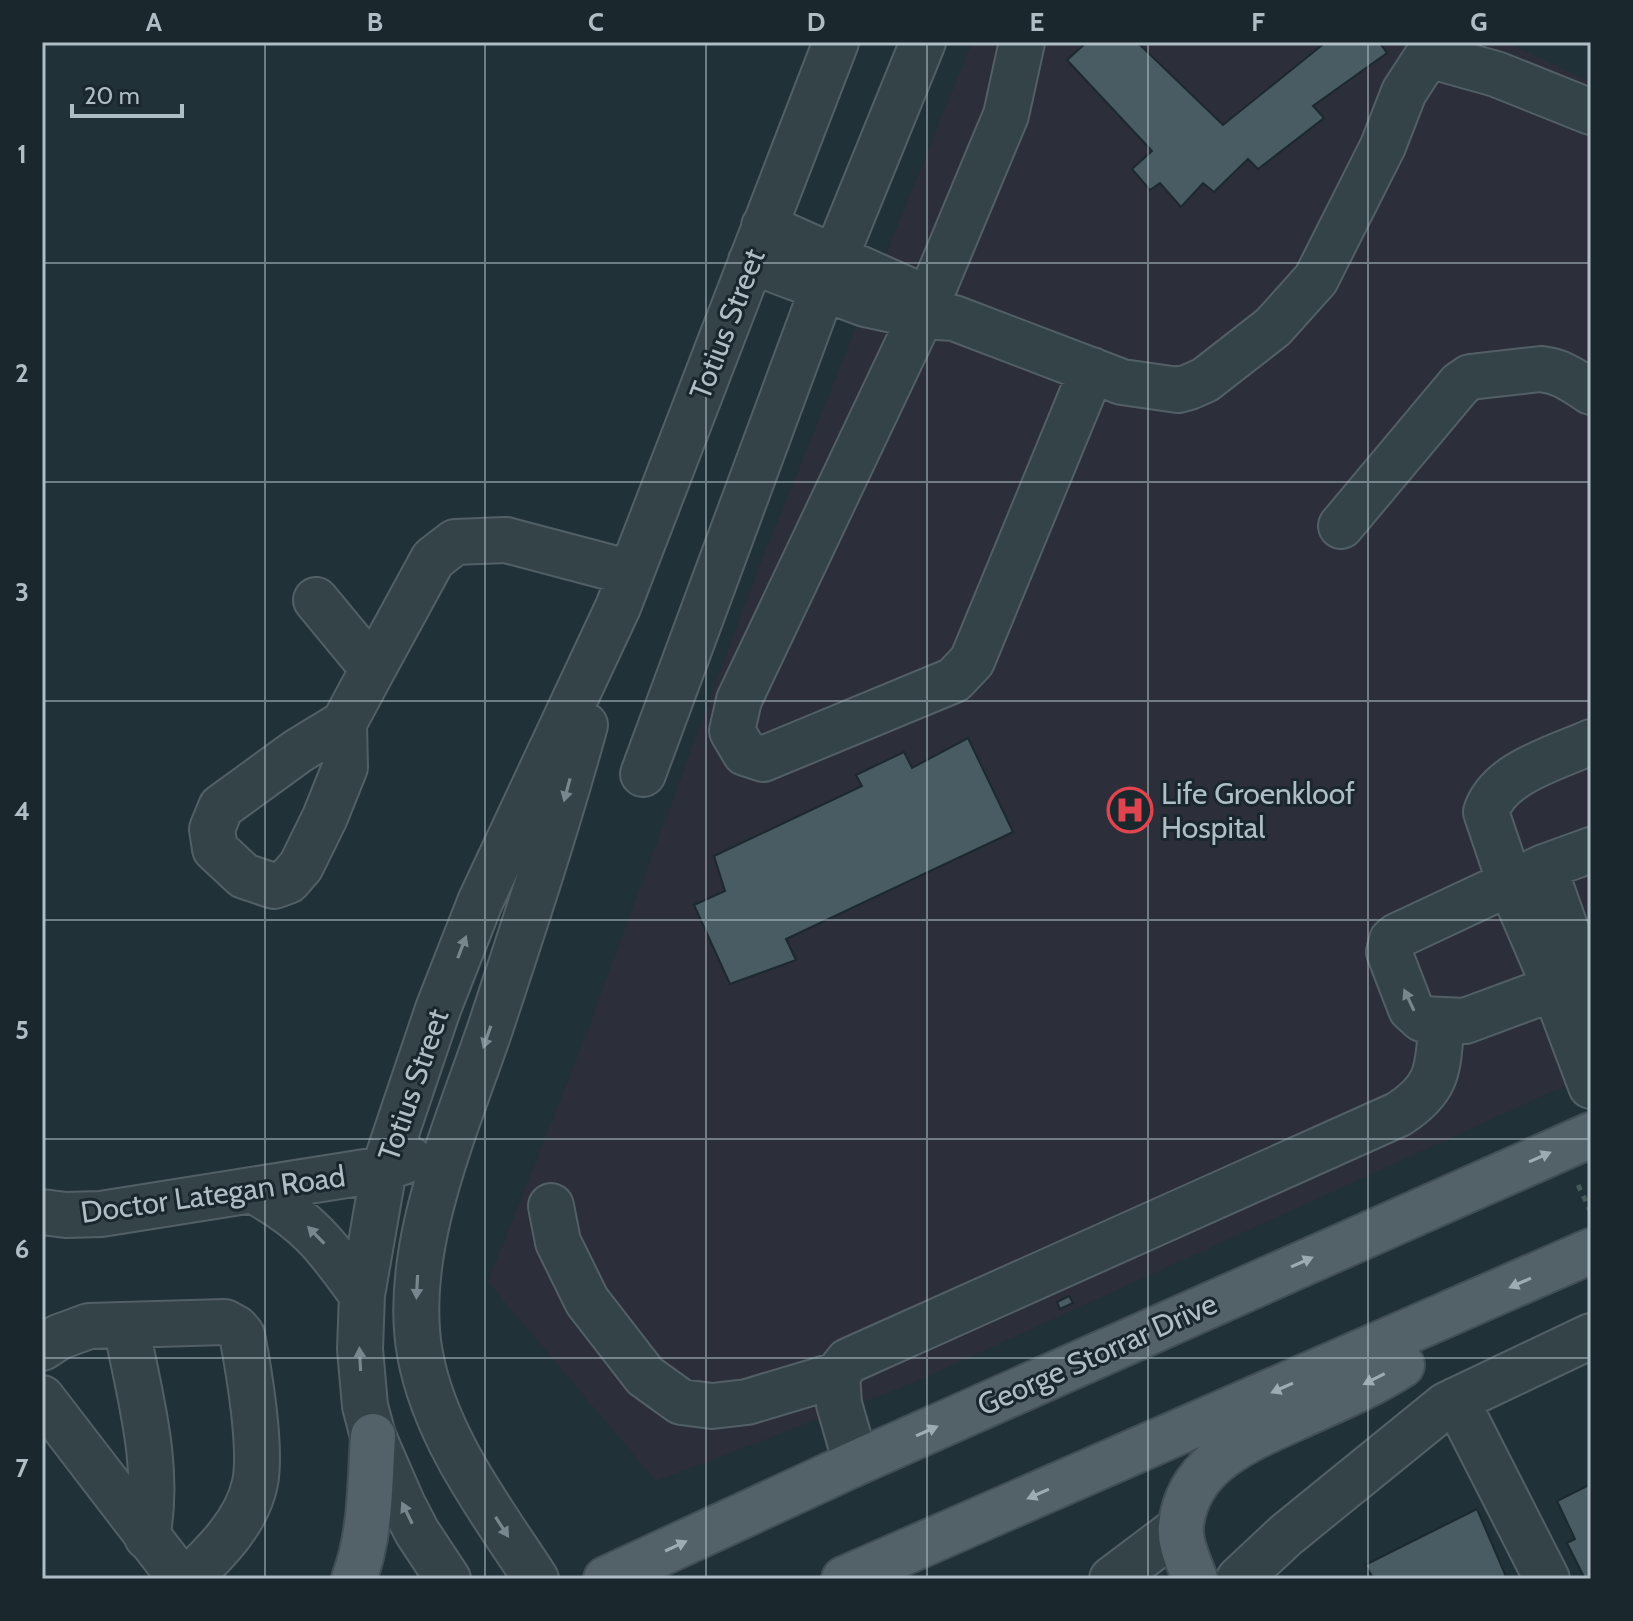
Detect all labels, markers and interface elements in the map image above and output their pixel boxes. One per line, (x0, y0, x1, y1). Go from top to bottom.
text: A (146, 6, 163, 38)
text: B (367, 6, 383, 38)
text: C (588, 6, 604, 38)
text: D (807, 6, 825, 38)
text: E (1030, 6, 1044, 38)
text: F (1251, 6, 1265, 38)
text: G (1470, 6, 1488, 38)
scale bar (72, 68, 182, 118)
text: 20 m (84, 81, 140, 110)
text: 1 (17, 138, 27, 170)
street label: Totius Street (681, 243, 773, 405)
text: 2 (15, 357, 29, 389)
text: 3 (15, 576, 29, 608)
place label: Life Groenkloof Hospital (1161, 775, 1355, 846)
one-way arrow (561, 778, 573, 803)
hospital icon: Life Groenkloof Hospital (1106, 786, 1154, 834)
text: 4 (14, 795, 30, 827)
one-way arrow (456, 935, 469, 959)
one-way arrow (1402, 989, 1416, 1012)
street label: Totius Street (370, 1004, 456, 1166)
text: 5 (15, 1014, 29, 1046)
one-way arrow (480, 1026, 492, 1050)
one-way arrow (1528, 1151, 1552, 1164)
street label: Doctor Lategan Road (78, 1157, 348, 1231)
one-way arrow (307, 1226, 325, 1245)
text: 6 (15, 1233, 29, 1265)
one-way arrow (1290, 1256, 1314, 1269)
one-way arrow (410, 1275, 423, 1300)
one-way arrow (1508, 1276, 1532, 1290)
street label: George Storrar Drive (971, 1285, 1223, 1423)
one-way arrow (354, 1346, 367, 1371)
one-way arrow (1363, 1373, 1386, 1386)
one-way arrow (1270, 1381, 1294, 1394)
one-way arrow (916, 1424, 939, 1437)
text: 7 (15, 1452, 29, 1484)
one-way arrow (1027, 1487, 1050, 1501)
one-way arrow (400, 1501, 414, 1524)
one-way arrow (495, 1516, 509, 1538)
one-way arrow (665, 1539, 688, 1553)

